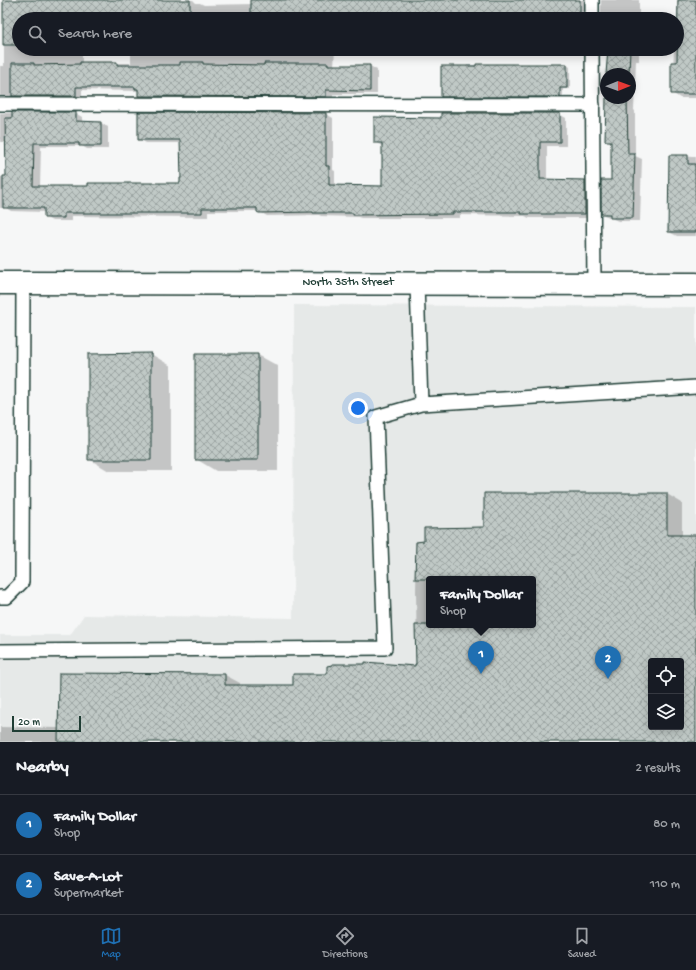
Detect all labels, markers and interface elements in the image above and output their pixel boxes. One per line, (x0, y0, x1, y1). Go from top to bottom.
search box (12, 12, 684, 56)
icon: search (26, 23, 48, 45)
text: Search here (58, 25, 132, 43)
north arrow (600, 68, 636, 104)
street label: North 35th Street (302, 276, 395, 290)
your location (348, 398, 368, 418)
popup (426, 576, 536, 628)
text: Family Dollar (440, 586, 522, 604)
text: Shop (440, 604, 466, 619)
pin: 1 (468, 641, 494, 674)
pin: 2 (595, 646, 621, 679)
map controls (648, 658, 684, 730)
button: locate (648, 658, 684, 694)
button: layers (648, 694, 684, 730)
scale bar (12, 714, 81, 733)
text: 20 m (18, 717, 40, 729)
text: Nearby (16, 758, 69, 778)
text: 2 results (635, 761, 680, 776)
text: Family Dollar (54, 808, 136, 826)
text: 1 (26, 817, 32, 832)
text: 80 m (653, 817, 680, 832)
text: Shop (54, 826, 80, 841)
text: Save-A-Lot (54, 868, 121, 886)
text: 2 (26, 877, 32, 892)
text: 110 m (650, 877, 680, 892)
text: Supermarket (54, 886, 123, 901)
tab: Map (100, 925, 122, 961)
tab: Directions (323, 925, 367, 961)
tab: Saved (568, 925, 596, 961)

